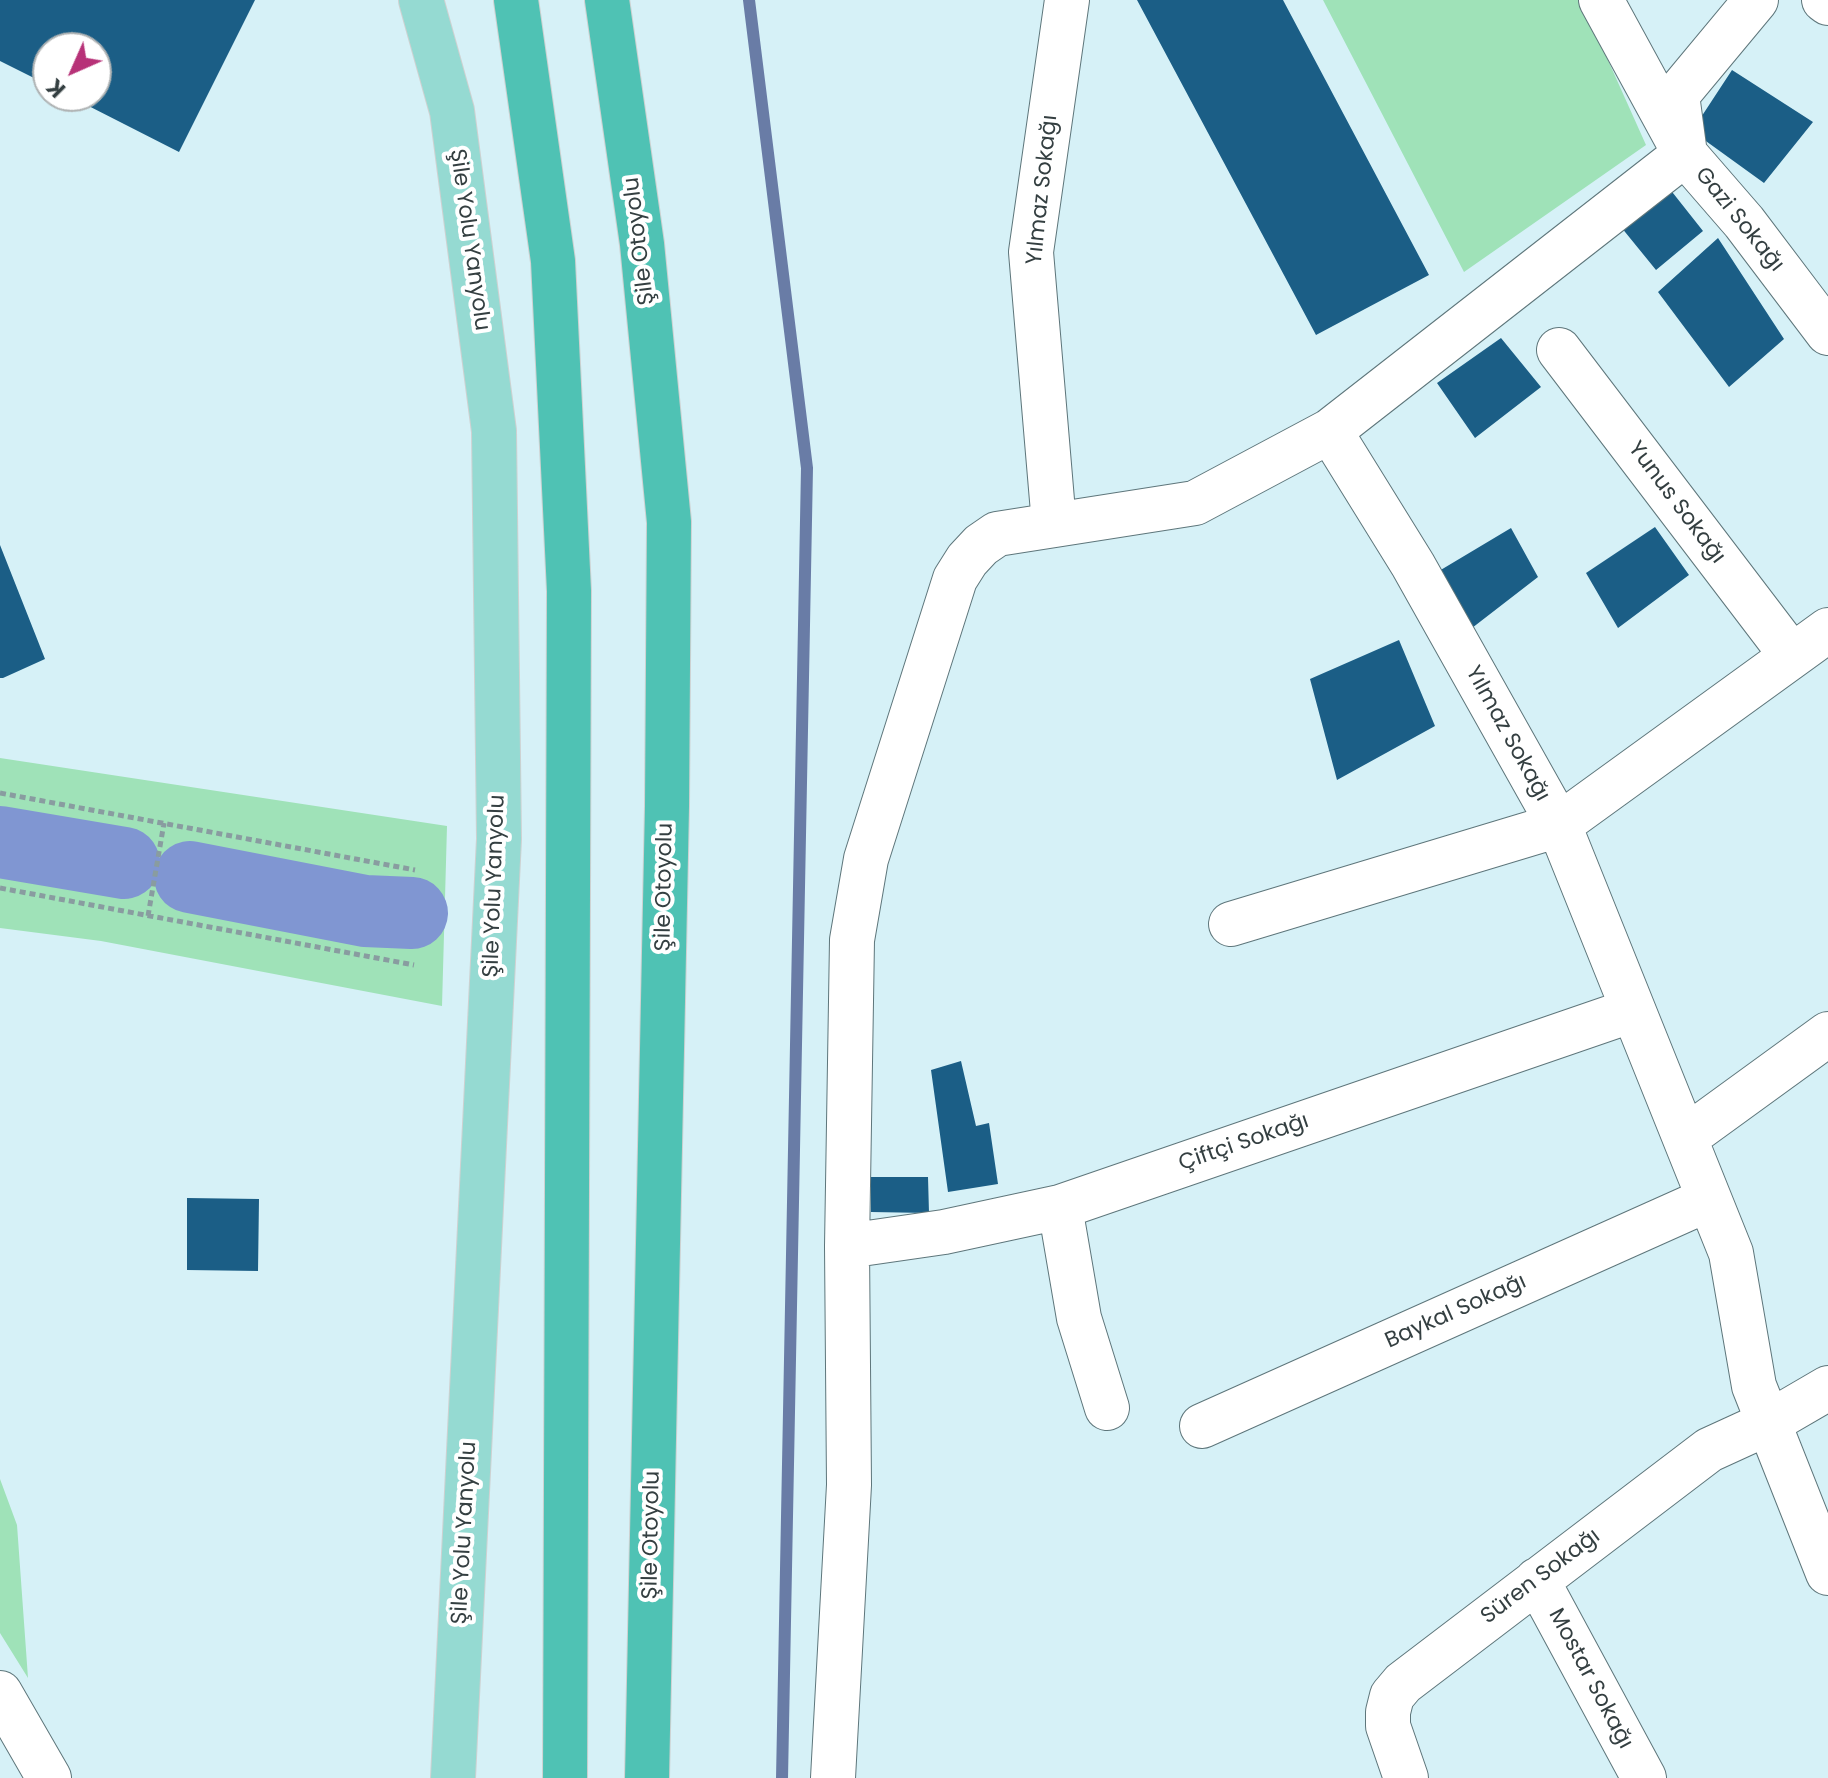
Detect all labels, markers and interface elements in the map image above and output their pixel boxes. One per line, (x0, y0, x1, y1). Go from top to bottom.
north arrow (32, 32, 112, 112)
text: K (40, 72, 72, 104)
street label: Yılmaz Sokağı (1022, 114, 1064, 266)
street label: Şile Yolu Yanyolu (443, 147, 495, 333)
street label: Gazi Sokağı (1689, 162, 1789, 278)
street label: Şile Otoyolu (619, 176, 661, 306)
street label: Yunus Sokağı (1622, 437, 1730, 569)
street label: Yılmaz Sokağı (1459, 662, 1555, 806)
street label: Şile Yolu Yanyolu (479, 794, 511, 978)
street label: Şile Otoyolu (651, 822, 679, 952)
street label: Çiftçi Sokağı (1176, 1108, 1312, 1178)
street label: Baykal Sokağı (1381, 1269, 1531, 1355)
street label: Şile Yolu Yanyolu (447, 1441, 483, 1625)
street label: Şile Otoyolu (638, 1470, 666, 1600)
street label: Süren Sokağı (1476, 1524, 1606, 1630)
street label: Mostar Sokağı (1542, 1604, 1638, 1754)

